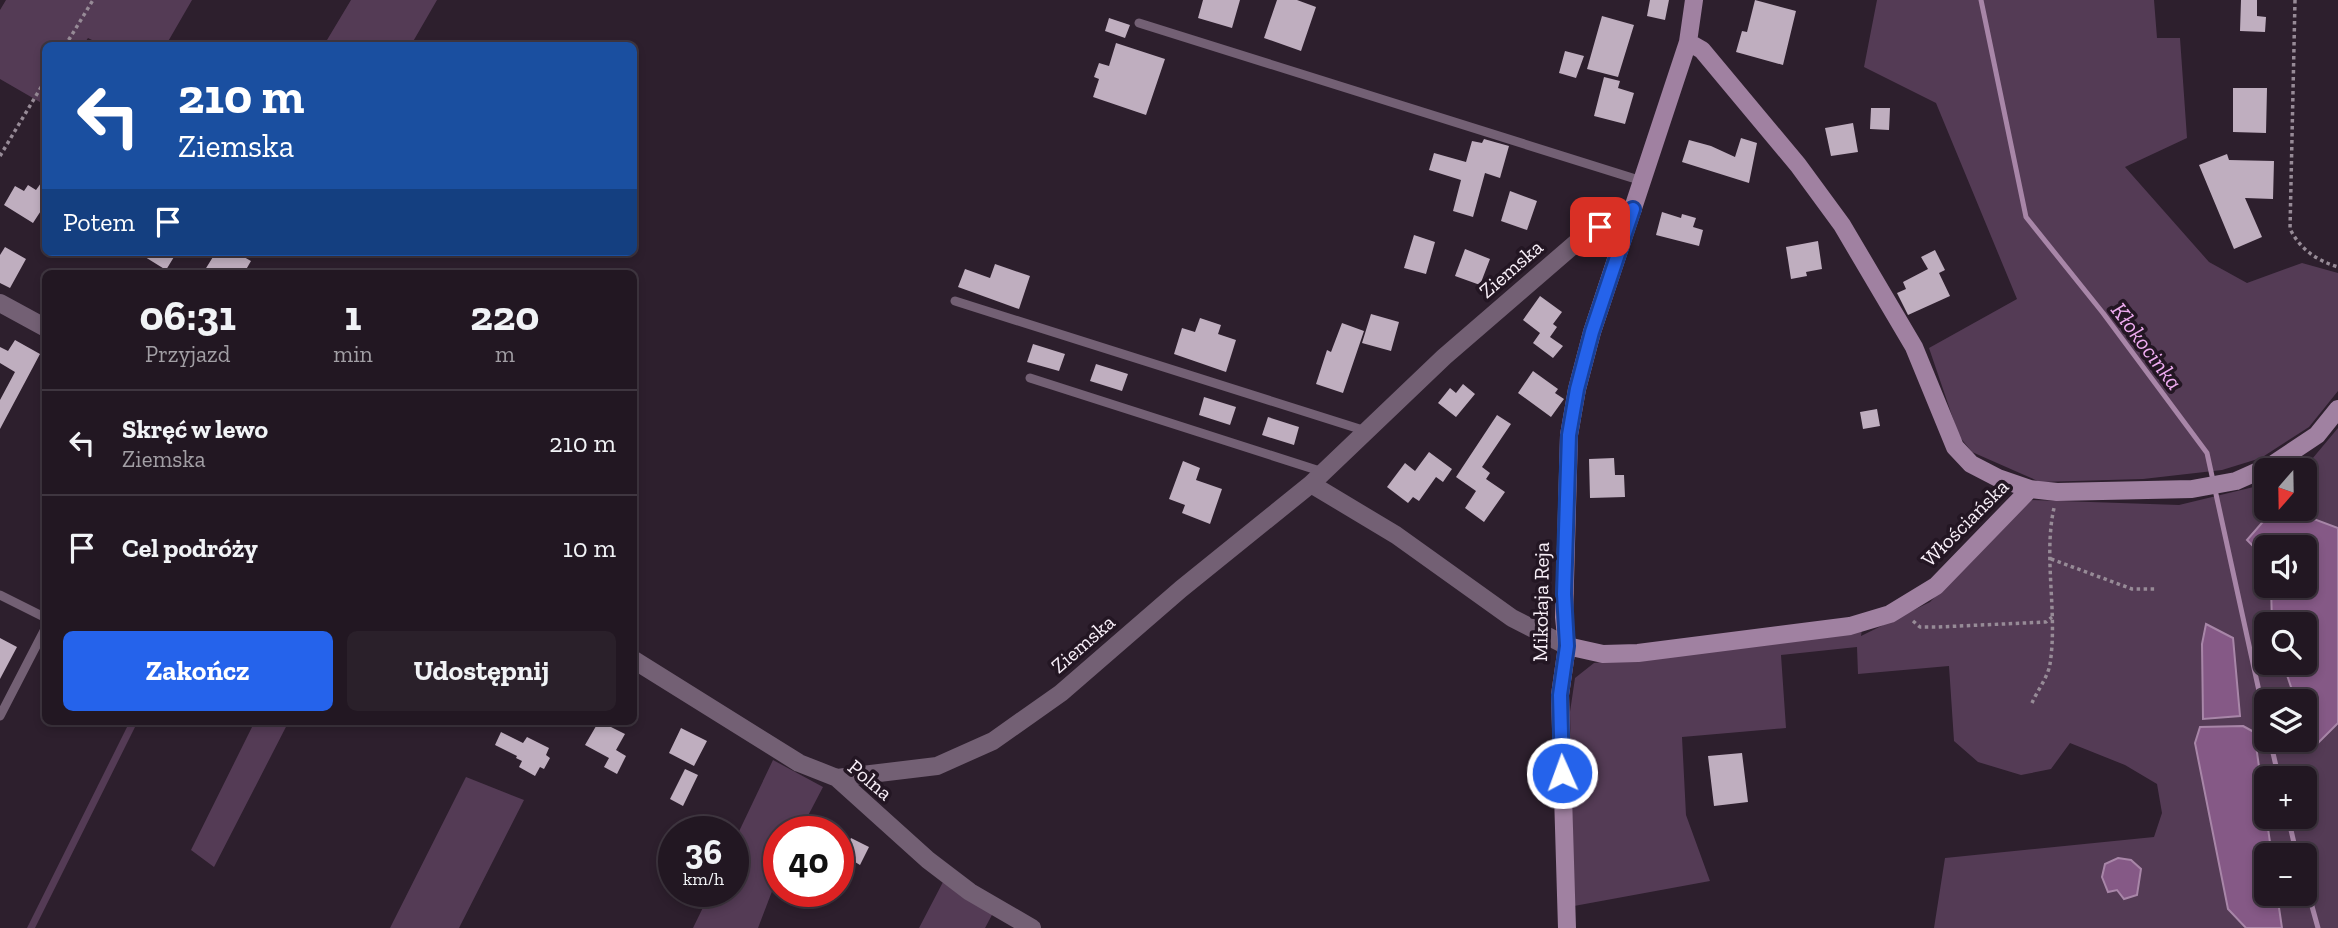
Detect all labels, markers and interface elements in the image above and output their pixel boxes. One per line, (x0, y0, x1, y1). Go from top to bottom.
text: 210 m (178, 67, 304, 126)
icon: left (63, 70, 154, 161)
text: Ziemska (178, 127, 294, 165)
pin (1570, 197, 1630, 257)
icon: arrive (149, 203, 187, 241)
text: Potem (63, 206, 135, 238)
icon: arrive (1581, 208, 1619, 246)
street label: Ziemska (1474, 234, 1548, 303)
text: 06:31 (139, 290, 236, 341)
text: 1 (345, 290, 362, 341)
text: 220 (470, 290, 540, 341)
water label: Kłokocinka (2105, 297, 2189, 395)
text: Przyjazd (145, 340, 230, 368)
text: min (333, 340, 373, 368)
text: m (495, 340, 515, 368)
text: Skręć w lewo (122, 413, 268, 445)
icon: left (63, 424, 101, 462)
text: 210 m (549, 427, 616, 459)
text: Ziemska (122, 445, 206, 473)
north arrow (2254, 458, 2317, 522)
map controls (2254, 458, 2317, 906)
street label: Włościańska (1916, 474, 2014, 572)
icon: arrive (63, 529, 101, 567)
text: Cel podróży (122, 532, 258, 564)
text: 10 m (563, 532, 616, 564)
button: sound (2254, 535, 2317, 598)
street label: Mikołaja Reja (1527, 542, 1555, 662)
street label: Ziemska (1046, 609, 1120, 678)
button: search (2254, 612, 2317, 675)
button: Zakończ (63, 631, 333, 711)
button: Udostępnij (347, 631, 616, 711)
button: layers (2254, 689, 2317, 752)
position arrow (1525, 736, 1599, 810)
street label: Polna (843, 754, 898, 805)
button: + (2254, 766, 2317, 829)
speed limit sign: 40 (763, 816, 854, 907)
text: 36 (685, 831, 722, 873)
button: − (2254, 843, 2317, 906)
text: km/h (683, 868, 724, 890)

